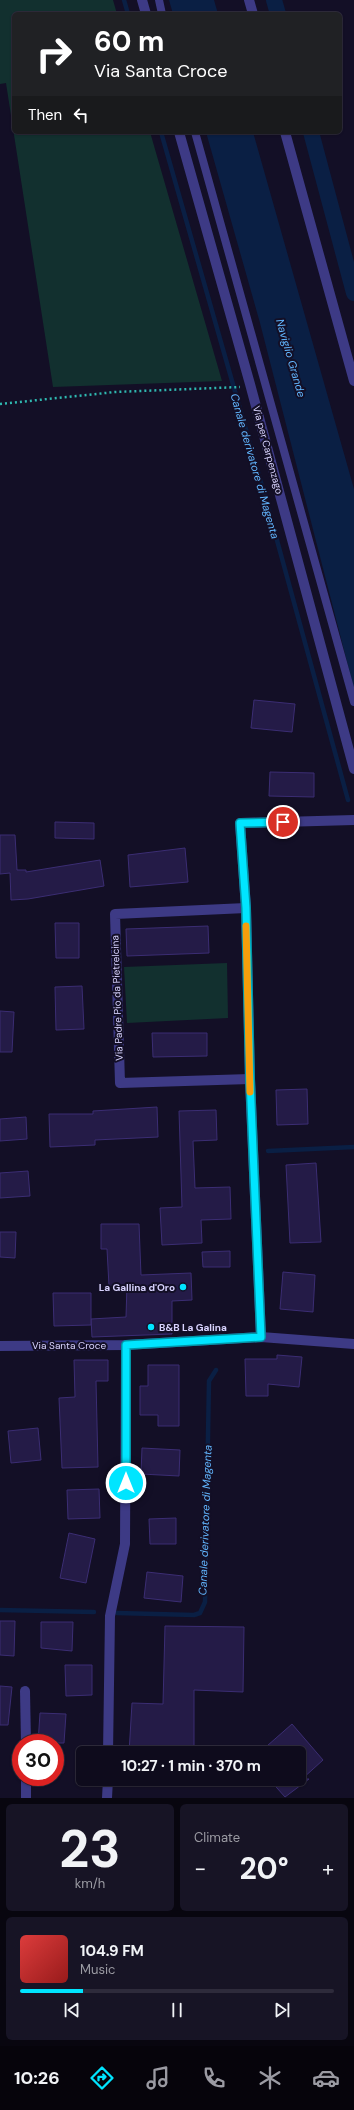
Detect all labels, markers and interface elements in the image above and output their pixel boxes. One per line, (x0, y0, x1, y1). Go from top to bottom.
text: 60 m (94, 23, 164, 60)
icon: right (28, 28, 80, 80)
text: Via Santa Croce (94, 59, 228, 83)
icon: left (70, 104, 92, 126)
text: Then (28, 105, 62, 125)
water label: Naviglio Grande (273, 317, 309, 399)
water label: Canale derivatore di Magenta (228, 392, 282, 540)
street label: Via per Carpenzago (250, 404, 286, 496)
pin (266, 805, 300, 839)
icon: arrive (272, 811, 294, 833)
street label: Via Padre Pio da Pietrelcina (108, 935, 126, 1061)
place label: La Gallina d'Oro (99, 1281, 175, 1294)
marker: La Gallina d'Oro (178, 1282, 188, 1292)
place label: B&B La Galina (159, 1321, 227, 1334)
marker: B&B La Galina (146, 1322, 156, 1332)
street label: Via Santa Croce (32, 1339, 106, 1352)
water label: Canale derivatore di Magenta (195, 1444, 215, 1596)
position arrow (105, 1462, 147, 1504)
speed limit sign: 30 (12, 1734, 64, 1786)
text: 10:27 · 1 min · 370 m (121, 1756, 261, 1776)
text: 23 (59, 1815, 121, 1883)
text: Climate (194, 1829, 240, 1846)
text: 20° (239, 1849, 289, 1888)
text: − (194, 1854, 206, 1883)
text: + (322, 1854, 334, 1883)
text: km/h (75, 1875, 105, 1892)
text: 104.9 FM (80, 1941, 144, 1961)
text: Music (80, 1961, 115, 1978)
icon: previous (61, 1999, 83, 2021)
icon: pause (166, 1999, 188, 2021)
icon: next (271, 1999, 293, 2021)
icon: directions (88, 2064, 116, 2092)
icon: music (144, 2064, 172, 2092)
icon: phone (200, 2064, 228, 2092)
icon: climate (256, 2064, 284, 2092)
icon: car (312, 2064, 340, 2092)
text: 10:26 (14, 2066, 60, 2090)

